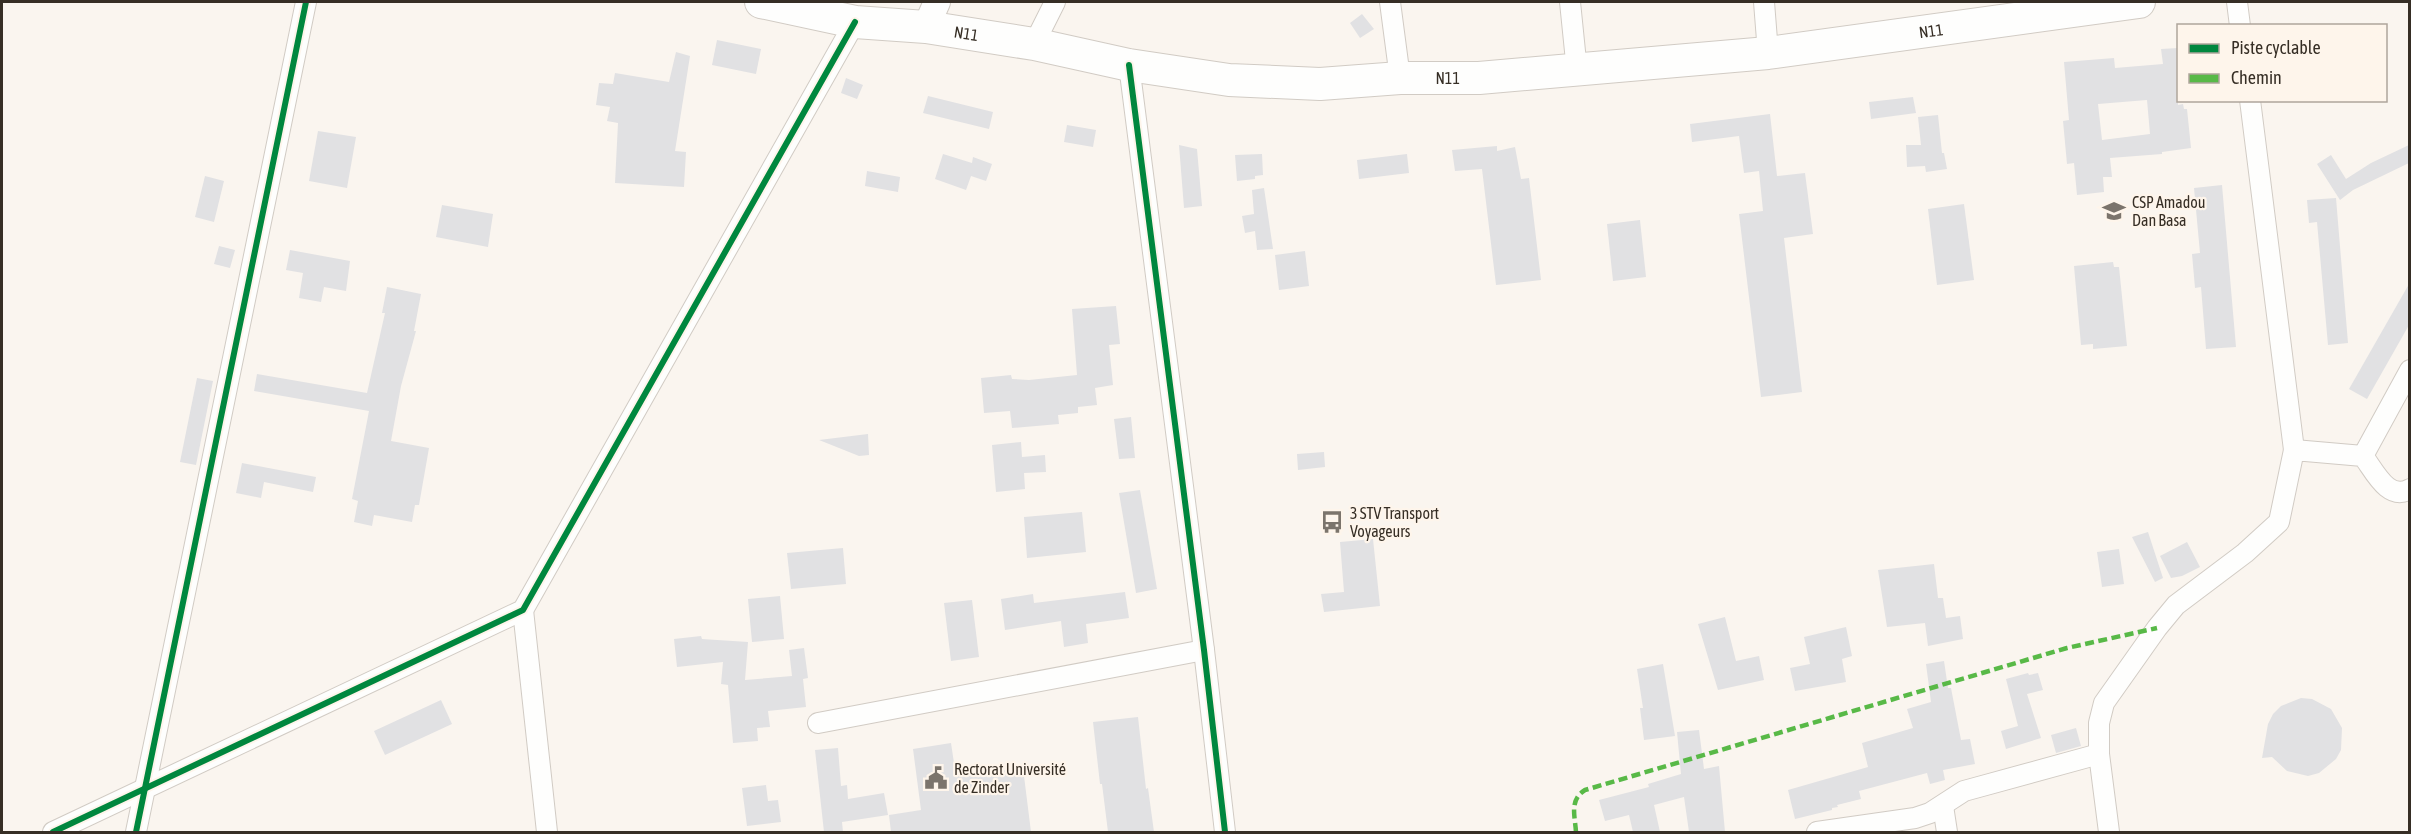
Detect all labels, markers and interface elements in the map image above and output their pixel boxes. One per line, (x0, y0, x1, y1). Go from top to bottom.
street label: N11 (1918, 20, 1944, 41)
street label: N11 (953, 23, 980, 44)
legend (2177, 24, 2387, 102)
text: Piste cyclable (2231, 37, 2321, 58)
text: Chemin (2231, 67, 2282, 88)
street label: N11 (1435, 69, 1460, 87)
place label: CSP Amadou Dan Basa (2132, 193, 2206, 229)
school or university icon: CSP Amadou Dan Basa (2101, 198, 2127, 224)
place label: 3 STV Transport Voyageurs (1350, 504, 1439, 541)
bus stop icon: 3 STV Transport Voyageurs (1319, 509, 1345, 535)
place label: Rectorat Université de Zinder (954, 760, 1066, 796)
public building icon: Rectorat Université de Zinder (923, 765, 949, 791)

